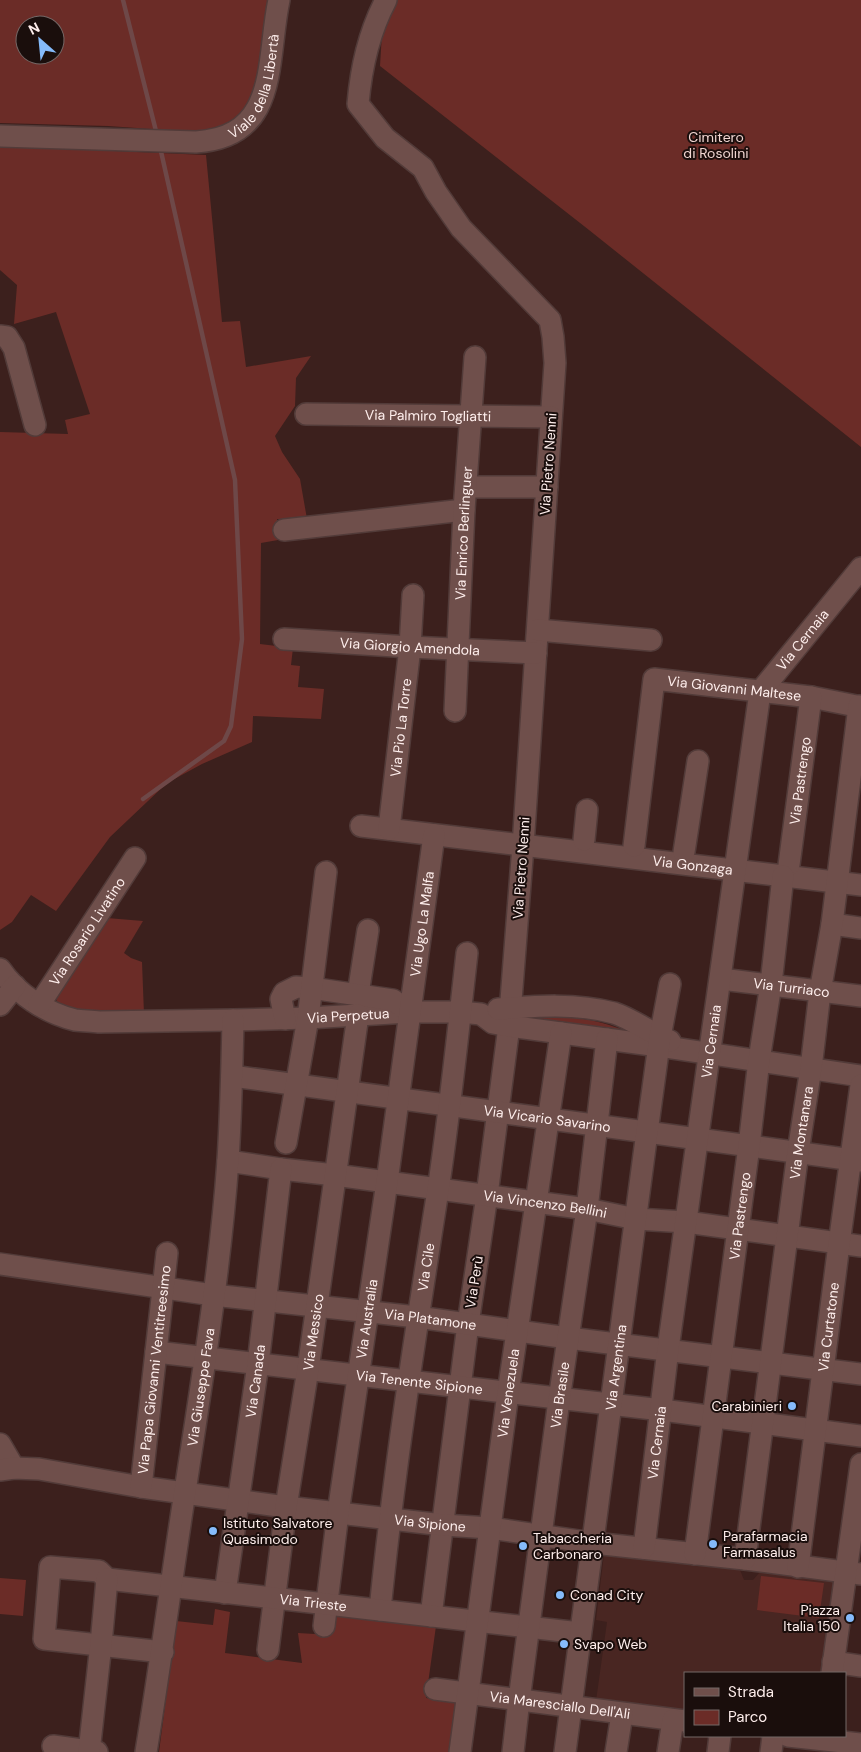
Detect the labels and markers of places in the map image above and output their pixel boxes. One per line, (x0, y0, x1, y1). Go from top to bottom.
place label: Carabinieri (712, 1397, 782, 1415)
marker: Carabinieri (786, 1400, 798, 1412)
place label: Istituto Salvatore Quasimodo (223, 1514, 332, 1548)
marker: Istituto Salvatore Quasimodo (207, 1525, 219, 1537)
place label: Parafarmacia Farmasalus (723, 1527, 808, 1561)
place label: Tabaccheria Carbonaro (533, 1529, 612, 1563)
marker: Parafarmacia Farmasalus (707, 1538, 719, 1550)
marker: Tabaccheria Carbonaro (517, 1540, 529, 1552)
place label: Conad City (570, 1586, 643, 1604)
marker: Conad City (554, 1589, 566, 1601)
place label: Piazza Italia 150 (783, 1601, 840, 1635)
marker: Piazza Italia 150 (844, 1612, 856, 1624)
place label: Svapo Web (574, 1635, 647, 1653)
marker: Svapo Web (558, 1638, 570, 1650)

